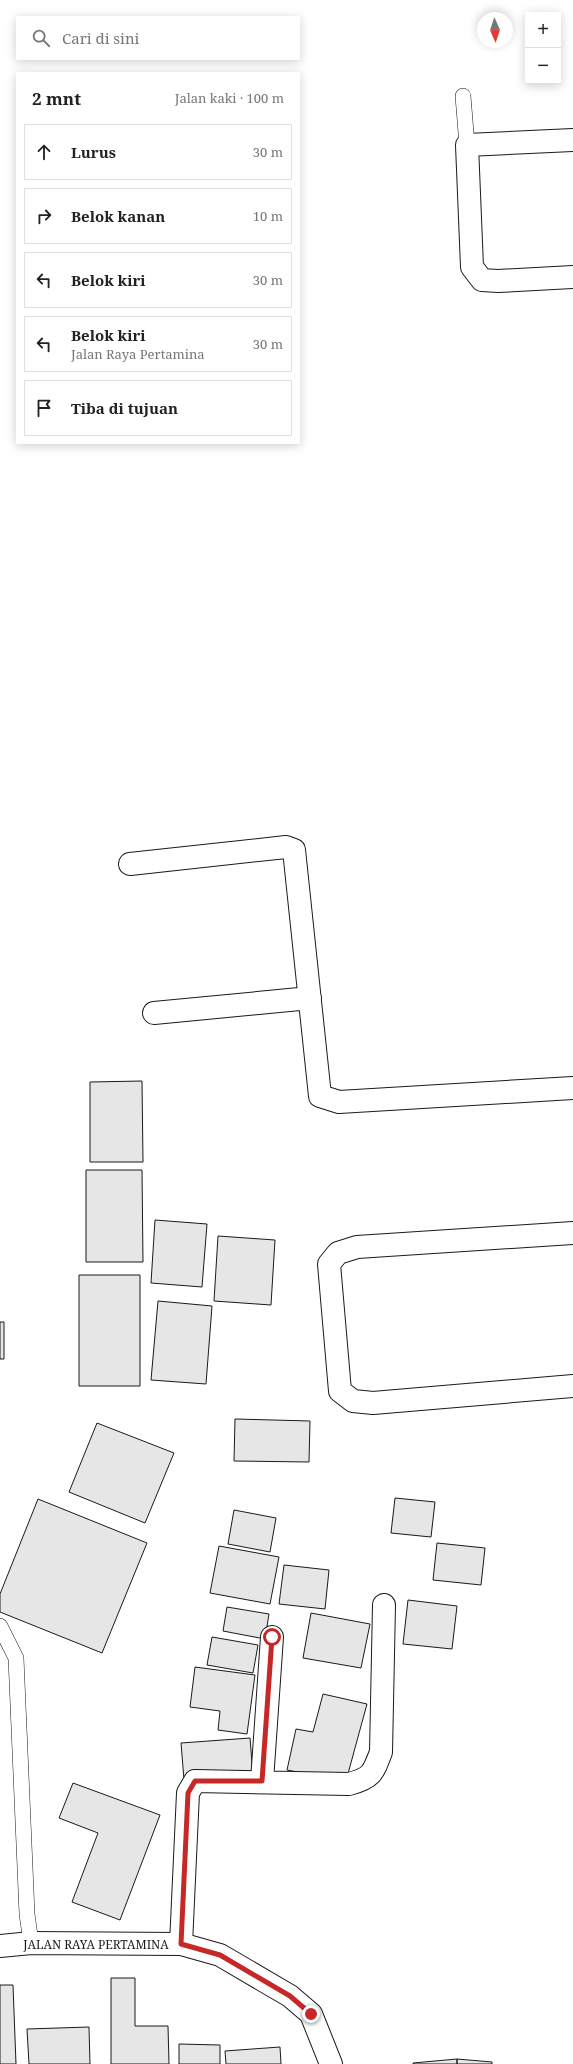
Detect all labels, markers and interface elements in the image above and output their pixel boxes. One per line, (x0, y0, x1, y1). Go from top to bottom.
north arrow (477, 12, 513, 48)
map controls (525, 12, 561, 84)
button: + (525, 12, 561, 48)
search box (16, 16, 300, 60)
icon: search (30, 27, 52, 49)
text: Cari di sini (62, 28, 139, 48)
button: − (525, 48, 561, 84)
text: 2 mnt (32, 87, 81, 110)
text: Jalan kaki · 100 m (175, 89, 284, 107)
icon: ahead (33, 141, 55, 163)
text: Lurus (71, 142, 116, 162)
text: 30 m (253, 143, 283, 161)
icon: right (33, 205, 55, 227)
text: Belok kanan (71, 206, 165, 226)
text: 10 m (253, 207, 283, 225)
icon: left (33, 269, 55, 291)
text: Belok kiri (71, 270, 146, 290)
text: 30 m (253, 271, 283, 289)
text: Belok kiri (71, 325, 146, 345)
icon: left (33, 333, 55, 355)
text: 30 m (253, 335, 283, 353)
text: Jalan Raya Pertamina (71, 345, 205, 363)
icon: arrive (33, 397, 55, 419)
text: Tiba di tujuan (71, 398, 178, 418)
route start (263, 1628, 281, 1646)
street label: JALAN RAYA PERTAMINA (22, 1936, 169, 1953)
route end (302, 2005, 320, 2023)

